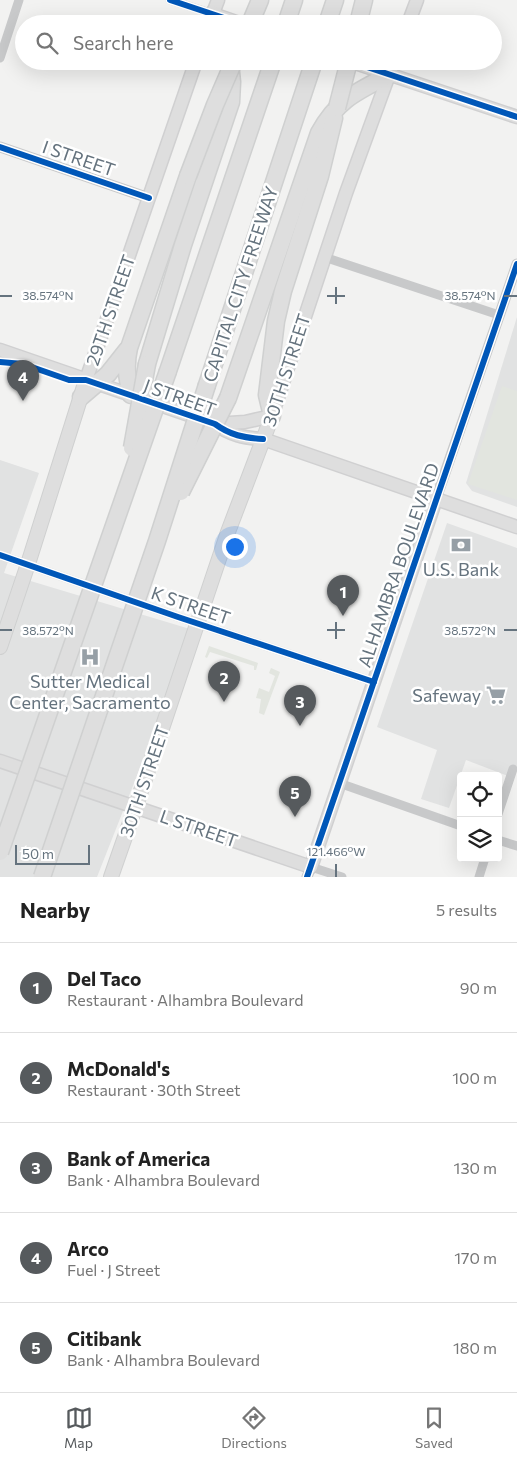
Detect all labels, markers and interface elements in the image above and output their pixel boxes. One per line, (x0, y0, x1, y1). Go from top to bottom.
search box (15, 15, 502, 70)
icon: search (33, 29, 61, 57)
text: Search here (73, 31, 173, 54)
street label: I STREET (40, 135, 118, 181)
street label: CAPITAL CITY FREEWAY (198, 183, 282, 385)
street label: 29TH STREET (81, 252, 139, 368)
text: 38.574°N (22, 288, 74, 302)
text: 38.574°N (444, 288, 496, 302)
street label: 30TH STREET (257, 311, 315, 429)
pin: 4 (7, 360, 39, 401)
street label: J STREET (141, 374, 219, 420)
street label: ALHAMBRA BOULEVARD (353, 460, 443, 670)
your location (222, 534, 248, 560)
bank icon: U.S. Bank (450, 534, 472, 556)
place label: U.S. Bank (423, 558, 499, 580)
pin: 1 (327, 575, 359, 616)
street label: K STREET (148, 581, 234, 629)
text: 38.572°N (22, 623, 74, 637)
text: 38.572°N (444, 623, 496, 637)
hospital icon: Sutter Medical Center, Sacramento (79, 646, 101, 668)
pin: 2 (208, 661, 240, 702)
place label: Sutter Medical Center, Sacramento (9, 670, 171, 713)
place label: Safeway (412, 684, 481, 706)
supermarket icon: Safeway (485, 684, 507, 706)
pin: 3 (284, 685, 316, 726)
street label: 30TH STREET (115, 722, 173, 840)
map controls (457, 772, 502, 862)
button: locate (457, 772, 502, 817)
pin: 5 (279, 776, 311, 817)
street label: L STREET (157, 804, 241, 852)
button: layers (457, 817, 502, 862)
scale bar (15, 842, 90, 865)
text: 121.466°W (306, 844, 366, 858)
text: 50 m (22, 845, 54, 862)
text: Nearby (20, 897, 90, 922)
text: 5 results (436, 900, 497, 919)
text: Del Taco (67, 967, 141, 990)
text: 1 (32, 978, 40, 997)
text: 90 m (460, 978, 497, 997)
text: Restaurant · Alhambra Boulevard (67, 990, 304, 1009)
text: McDonald's (67, 1057, 170, 1080)
text: 2 (31, 1068, 41, 1087)
text: 100 m (452, 1068, 497, 1087)
text: Restaurant · 30th Street (67, 1080, 241, 1099)
text: Bank of America (67, 1147, 210, 1170)
text: 3 (31, 1158, 41, 1177)
text: 130 m (454, 1158, 497, 1177)
text: Bank · Alhambra Boulevard (67, 1170, 260, 1189)
text: Arco (67, 1237, 109, 1260)
text: 4 (31, 1248, 41, 1267)
text: 170 m (454, 1248, 497, 1267)
text: Fuel · J Street (67, 1260, 160, 1279)
text: Citibank (67, 1327, 142, 1350)
text: 5 (31, 1338, 41, 1357)
text: 180 m (453, 1338, 497, 1357)
text: Bank · Alhambra Boulevard (67, 1350, 260, 1369)
tab: Map (64, 1404, 93, 1451)
tab: Directions (221, 1404, 287, 1451)
tab: Saved (415, 1404, 453, 1451)

